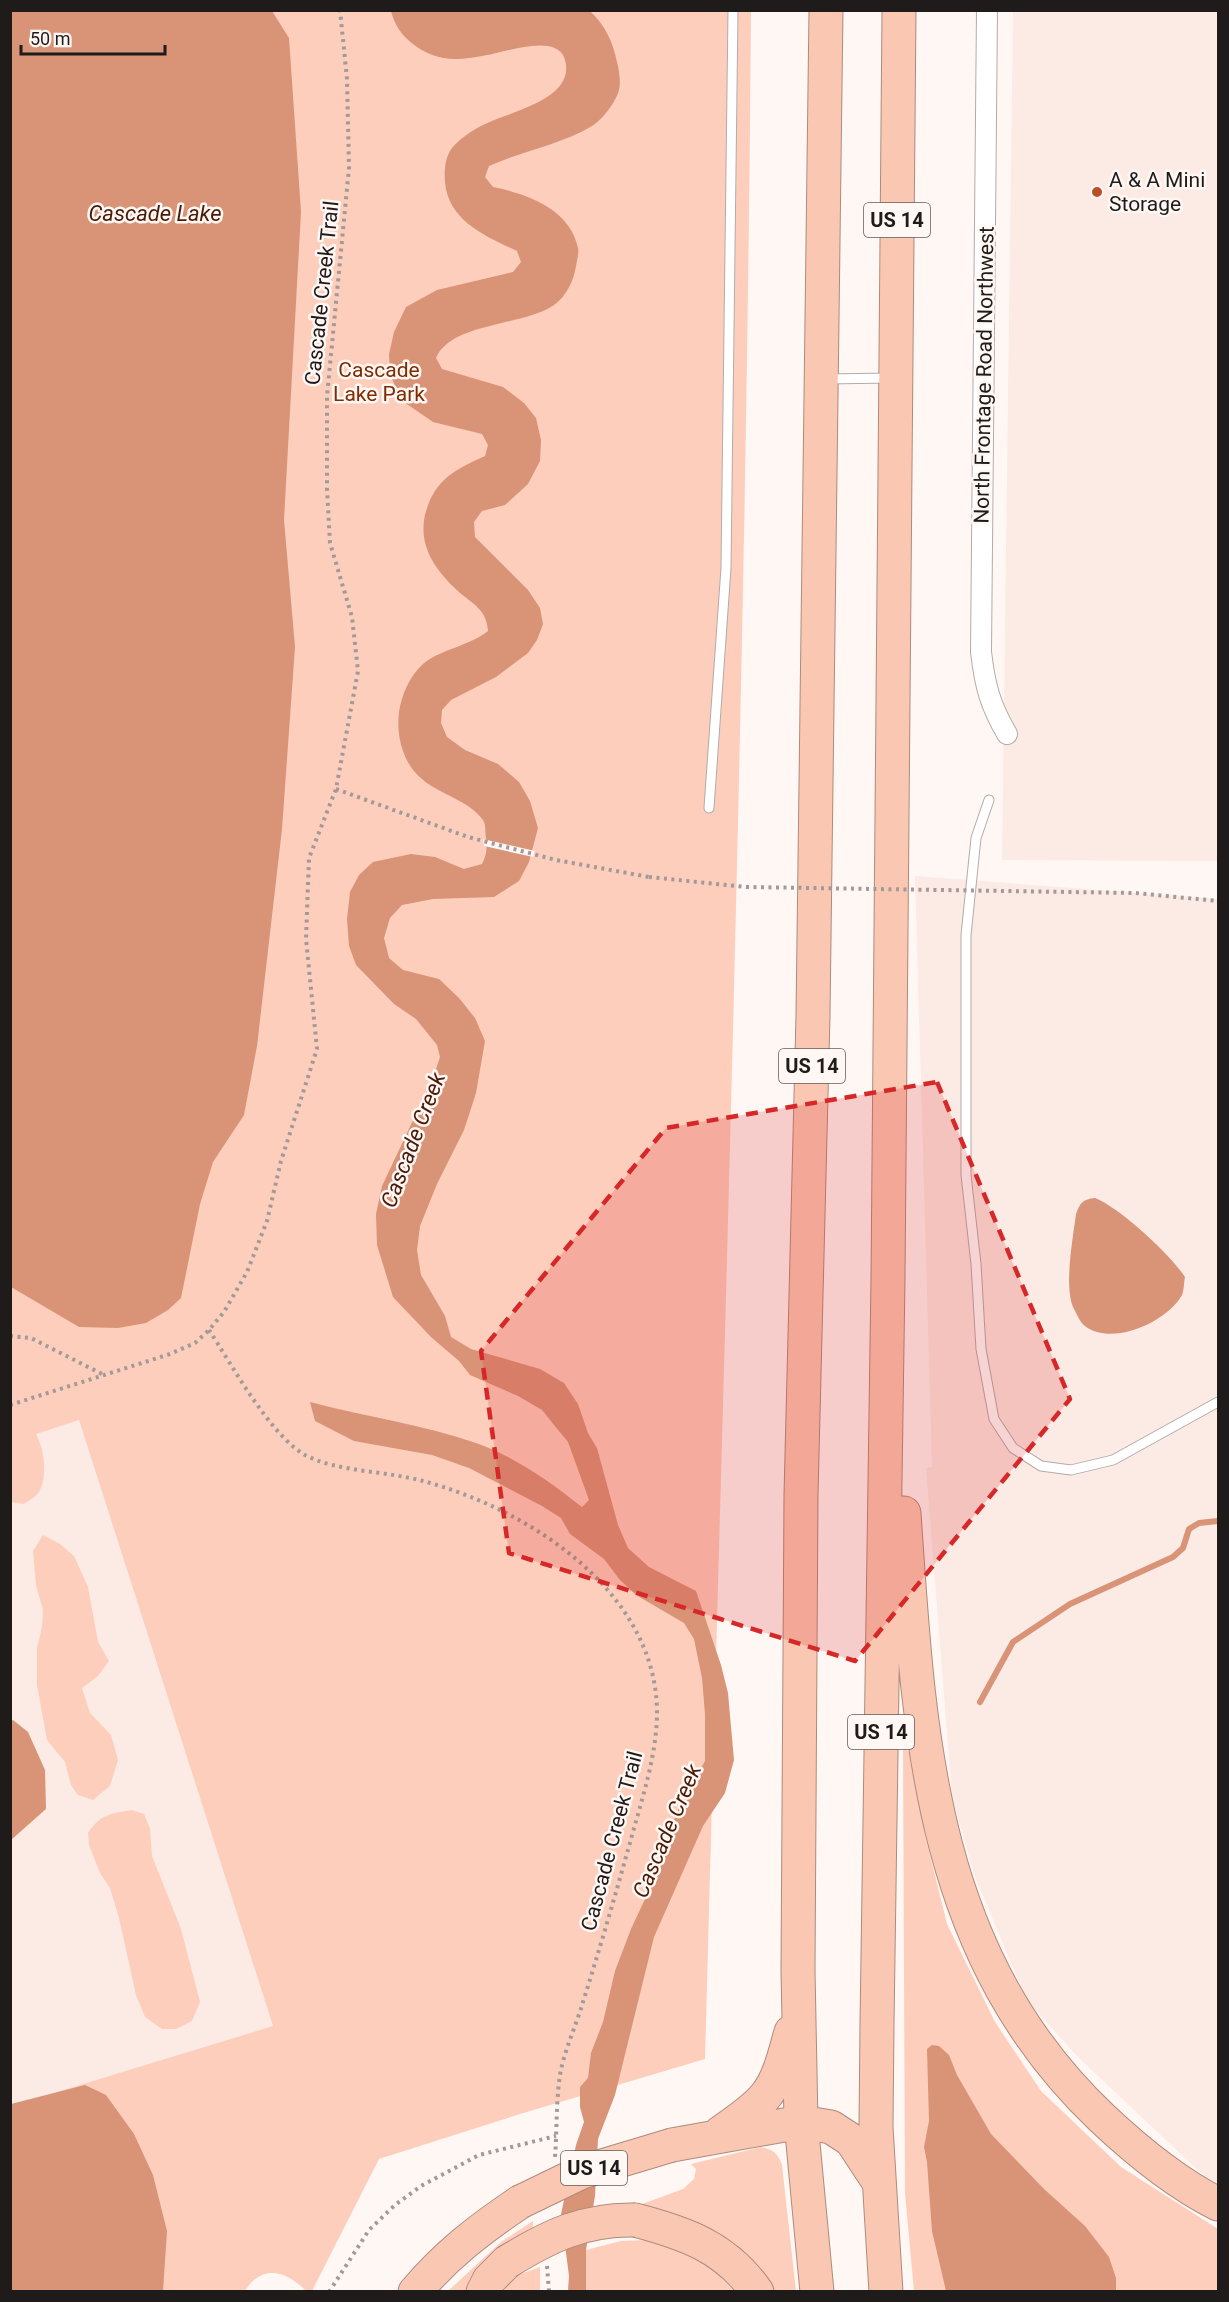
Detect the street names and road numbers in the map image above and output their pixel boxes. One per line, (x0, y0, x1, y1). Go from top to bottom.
street label: Cascade Creek Trail (300, 200, 344, 386)
road number: US 14 (864, 203, 930, 237)
street label: North Frontage Road Northwest (969, 226, 999, 524)
road number: US 14 (779, 1049, 845, 1083)
road number: US 14 (848, 1715, 914, 1749)
street label: Cascade Creek Trail (576, 1749, 648, 1933)
road number: US 14 (561, 2151, 627, 2185)

